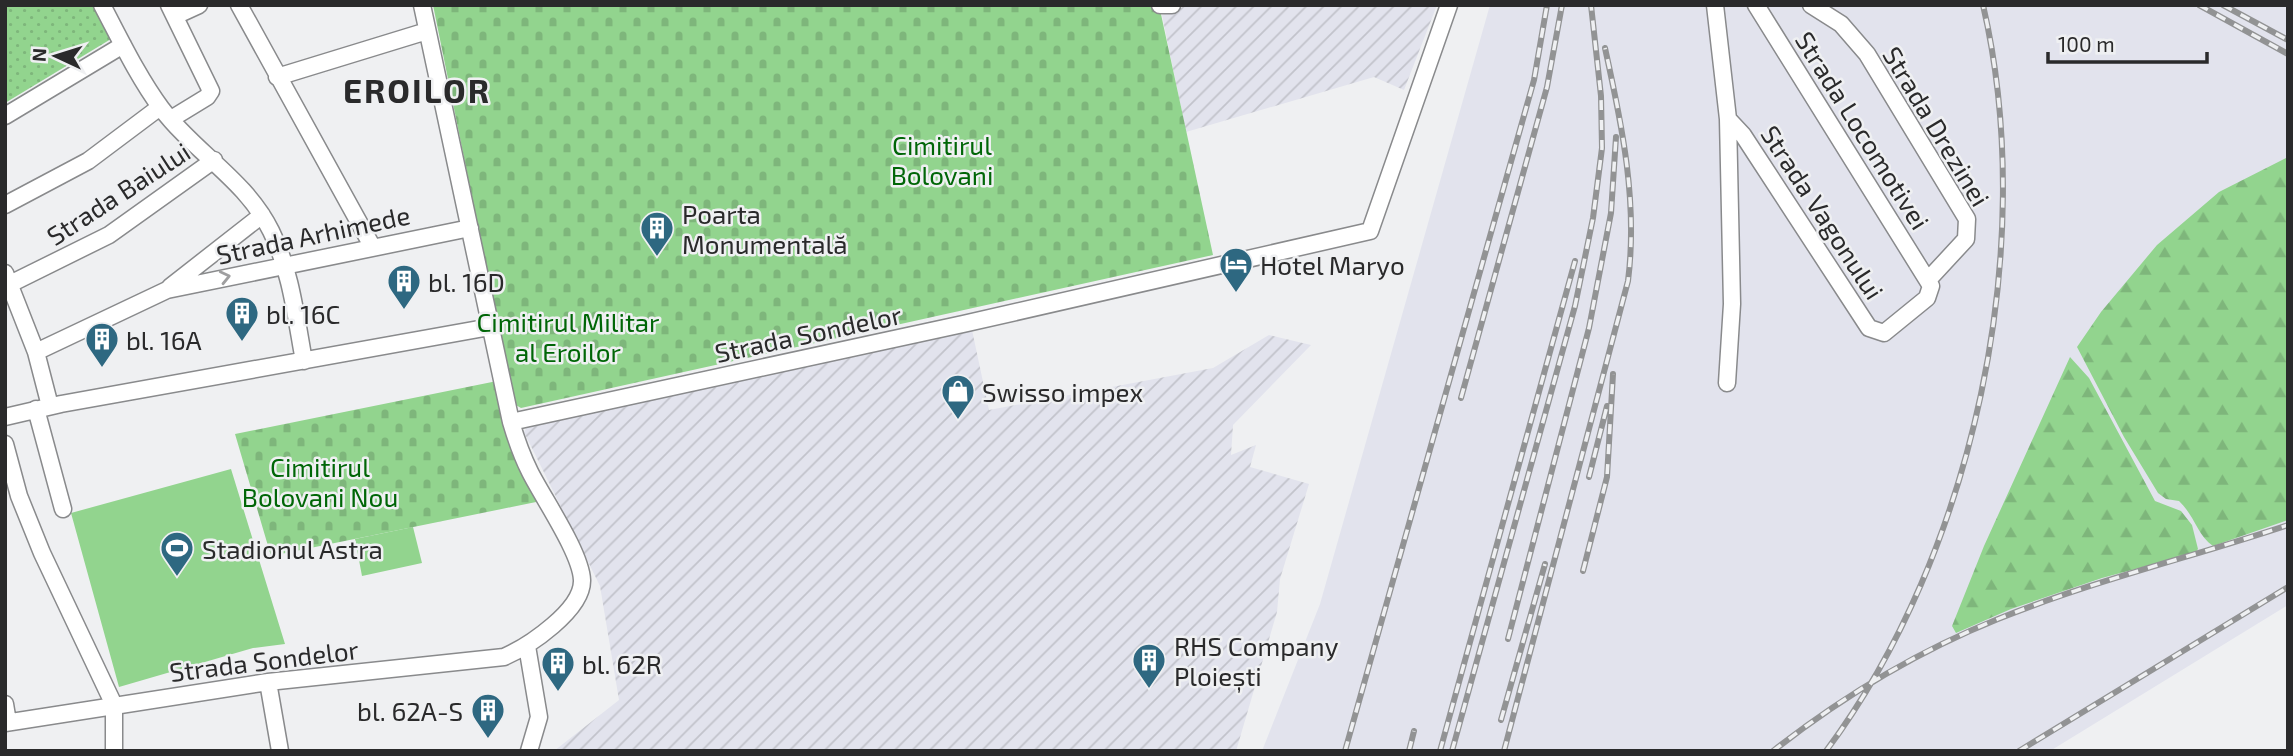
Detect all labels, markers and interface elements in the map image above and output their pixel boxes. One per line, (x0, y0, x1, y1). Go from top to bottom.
north arrow (21, 21, 91, 91)
scale bar (2048, 21, 2207, 65)
street label: Strada Locomotivei (1790, 25, 1936, 235)
text: 100 m (2058, 31, 2115, 56)
street label: Strada Drezinei (1877, 41, 1997, 211)
text: N (27, 47, 50, 62)
district label: EROILOR (343, 70, 491, 110)
street label: Strada Vagonului (1755, 119, 1891, 305)
park label: Cimitirul Bolovani (891, 129, 993, 190)
street label: Strada Baiului (41, 135, 195, 251)
street label: Strada Arhimede (213, 198, 413, 270)
place label: Poarta Monumentală (682, 198, 848, 259)
building icon: Poarta Monumentală (638, 209, 676, 258)
hotel icon: Hotel Maryo (1217, 245, 1255, 294)
place label: Hotel Maryo (1260, 249, 1405, 280)
building icon: bl. 16D (385, 262, 423, 311)
place label: bl. 16D (428, 266, 505, 297)
one-way arrow (219, 270, 231, 285)
building icon: bl. 16C (223, 294, 261, 343)
place label: bl. 16C (266, 298, 340, 329)
street label: Strada Sondelor (712, 298, 904, 368)
park label: Cimitirul Militar al Eroilor (477, 306, 660, 367)
building icon: bl. 16A (83, 320, 121, 369)
place label: bl. 16A (126, 324, 202, 355)
shop icon: Swisso impex (939, 372, 977, 421)
place label: Swisso impex (982, 376, 1144, 407)
park label: Cimitirul Bolovani Nou (242, 451, 398, 512)
sports icon: Stadionul Astra (158, 529, 196, 578)
place label: Stadionul Astra (202, 533, 383, 564)
place label: RHS Company Ploiești (1174, 630, 1339, 693)
street label: Strada Sondelor (168, 633, 360, 687)
building icon: RHS Company Ploiești (1130, 641, 1168, 690)
building icon: bl. 62R (539, 644, 577, 693)
place label: bl. 62R (582, 648, 662, 679)
building icon: bl. 62A-S (469, 691, 507, 740)
place label: bl. 62A-S (357, 695, 463, 726)

